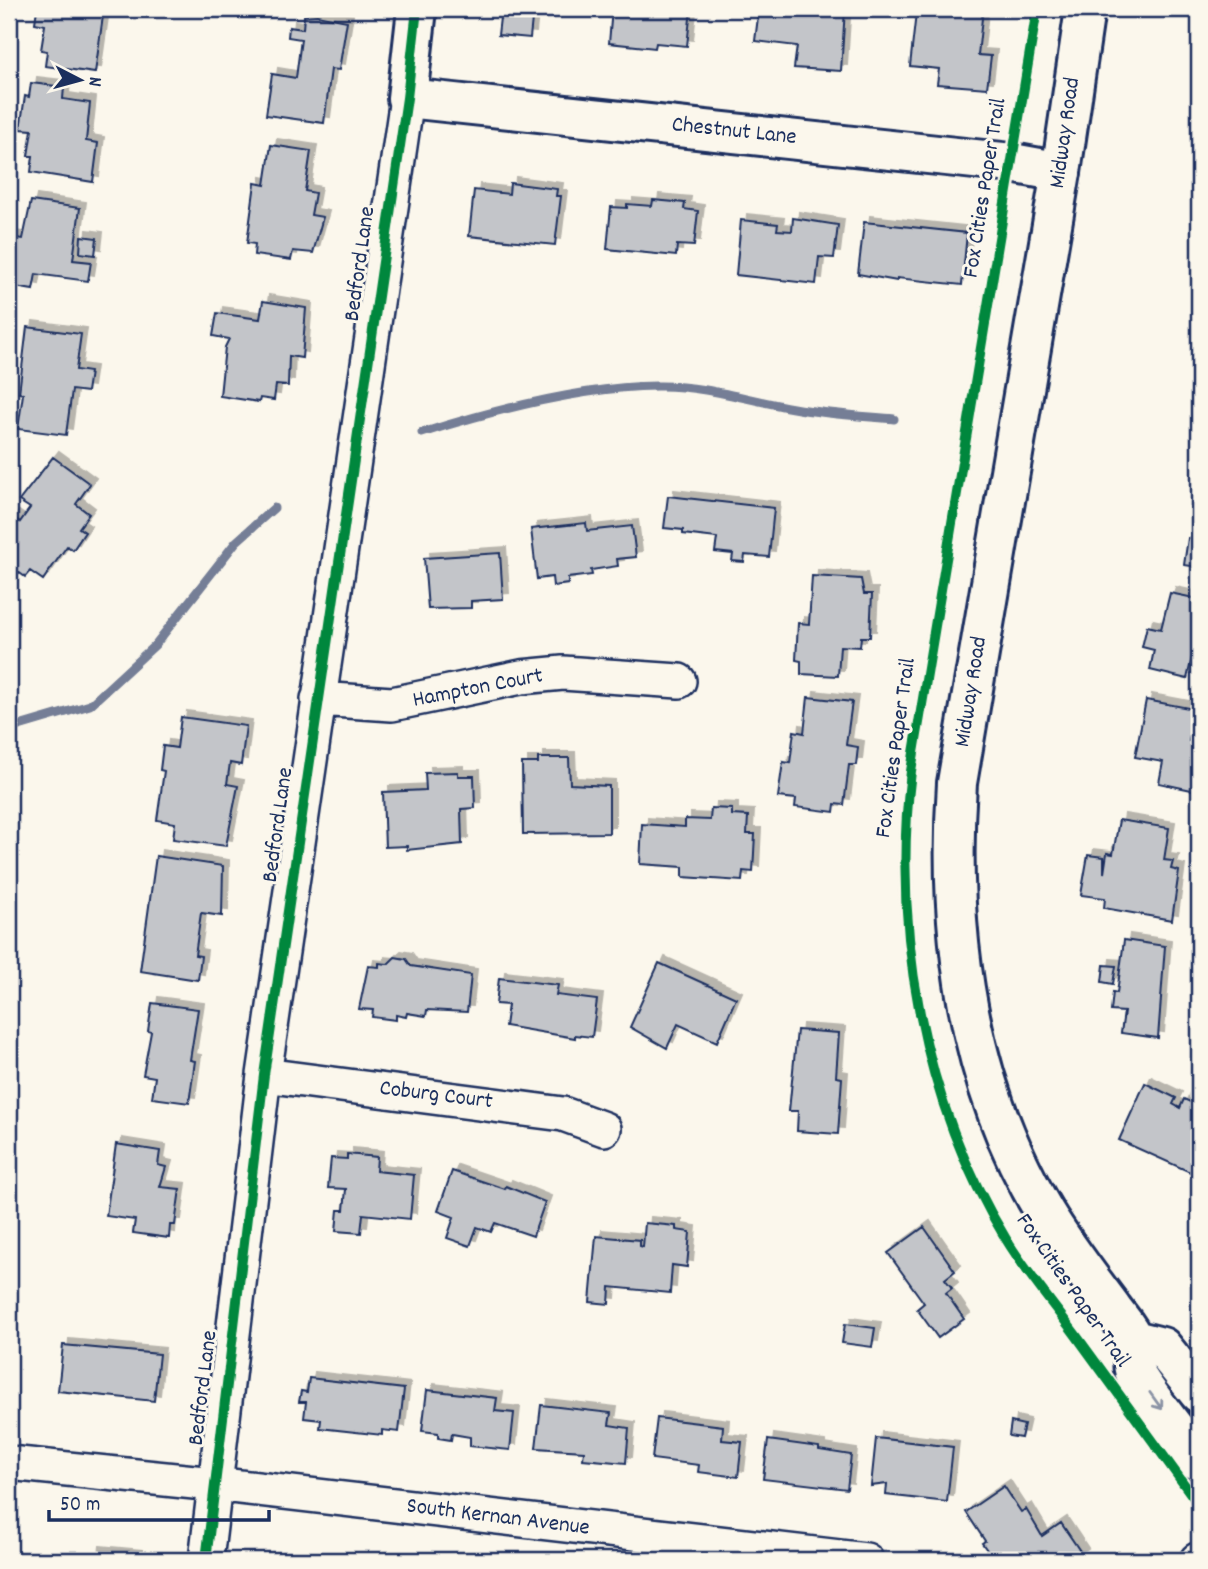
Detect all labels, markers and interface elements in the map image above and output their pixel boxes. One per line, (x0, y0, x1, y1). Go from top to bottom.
north arrow (46, 46, 116, 116)
text: N (80, 75, 107, 87)
street label: Midway Road (1042, 75, 1090, 191)
street label: Fox Cities Paper Trail (955, 95, 1017, 280)
street label: Chestnut Lane (670, 109, 798, 155)
street label: Bedford Lane (337, 204, 385, 324)
street label: Midway Road (947, 634, 997, 750)
street label: Fox Cities Paper Trail (868, 655, 926, 840)
street label: Hampton Court (410, 660, 546, 718)
street label: Bedford Lane (255, 765, 303, 885)
street label: Coburg Court (377, 1073, 495, 1119)
street label: Fox Cities Paper Trail (1006, 1207, 1138, 1375)
street label: Bedford Lane (181, 1329, 227, 1447)
one-way arrow (1149, 1391, 1163, 1410)
scale bar (49, 1478, 270, 1522)
street label: South Kernan Avenue (405, 1490, 591, 1546)
text: 50 m (60, 1491, 100, 1521)

